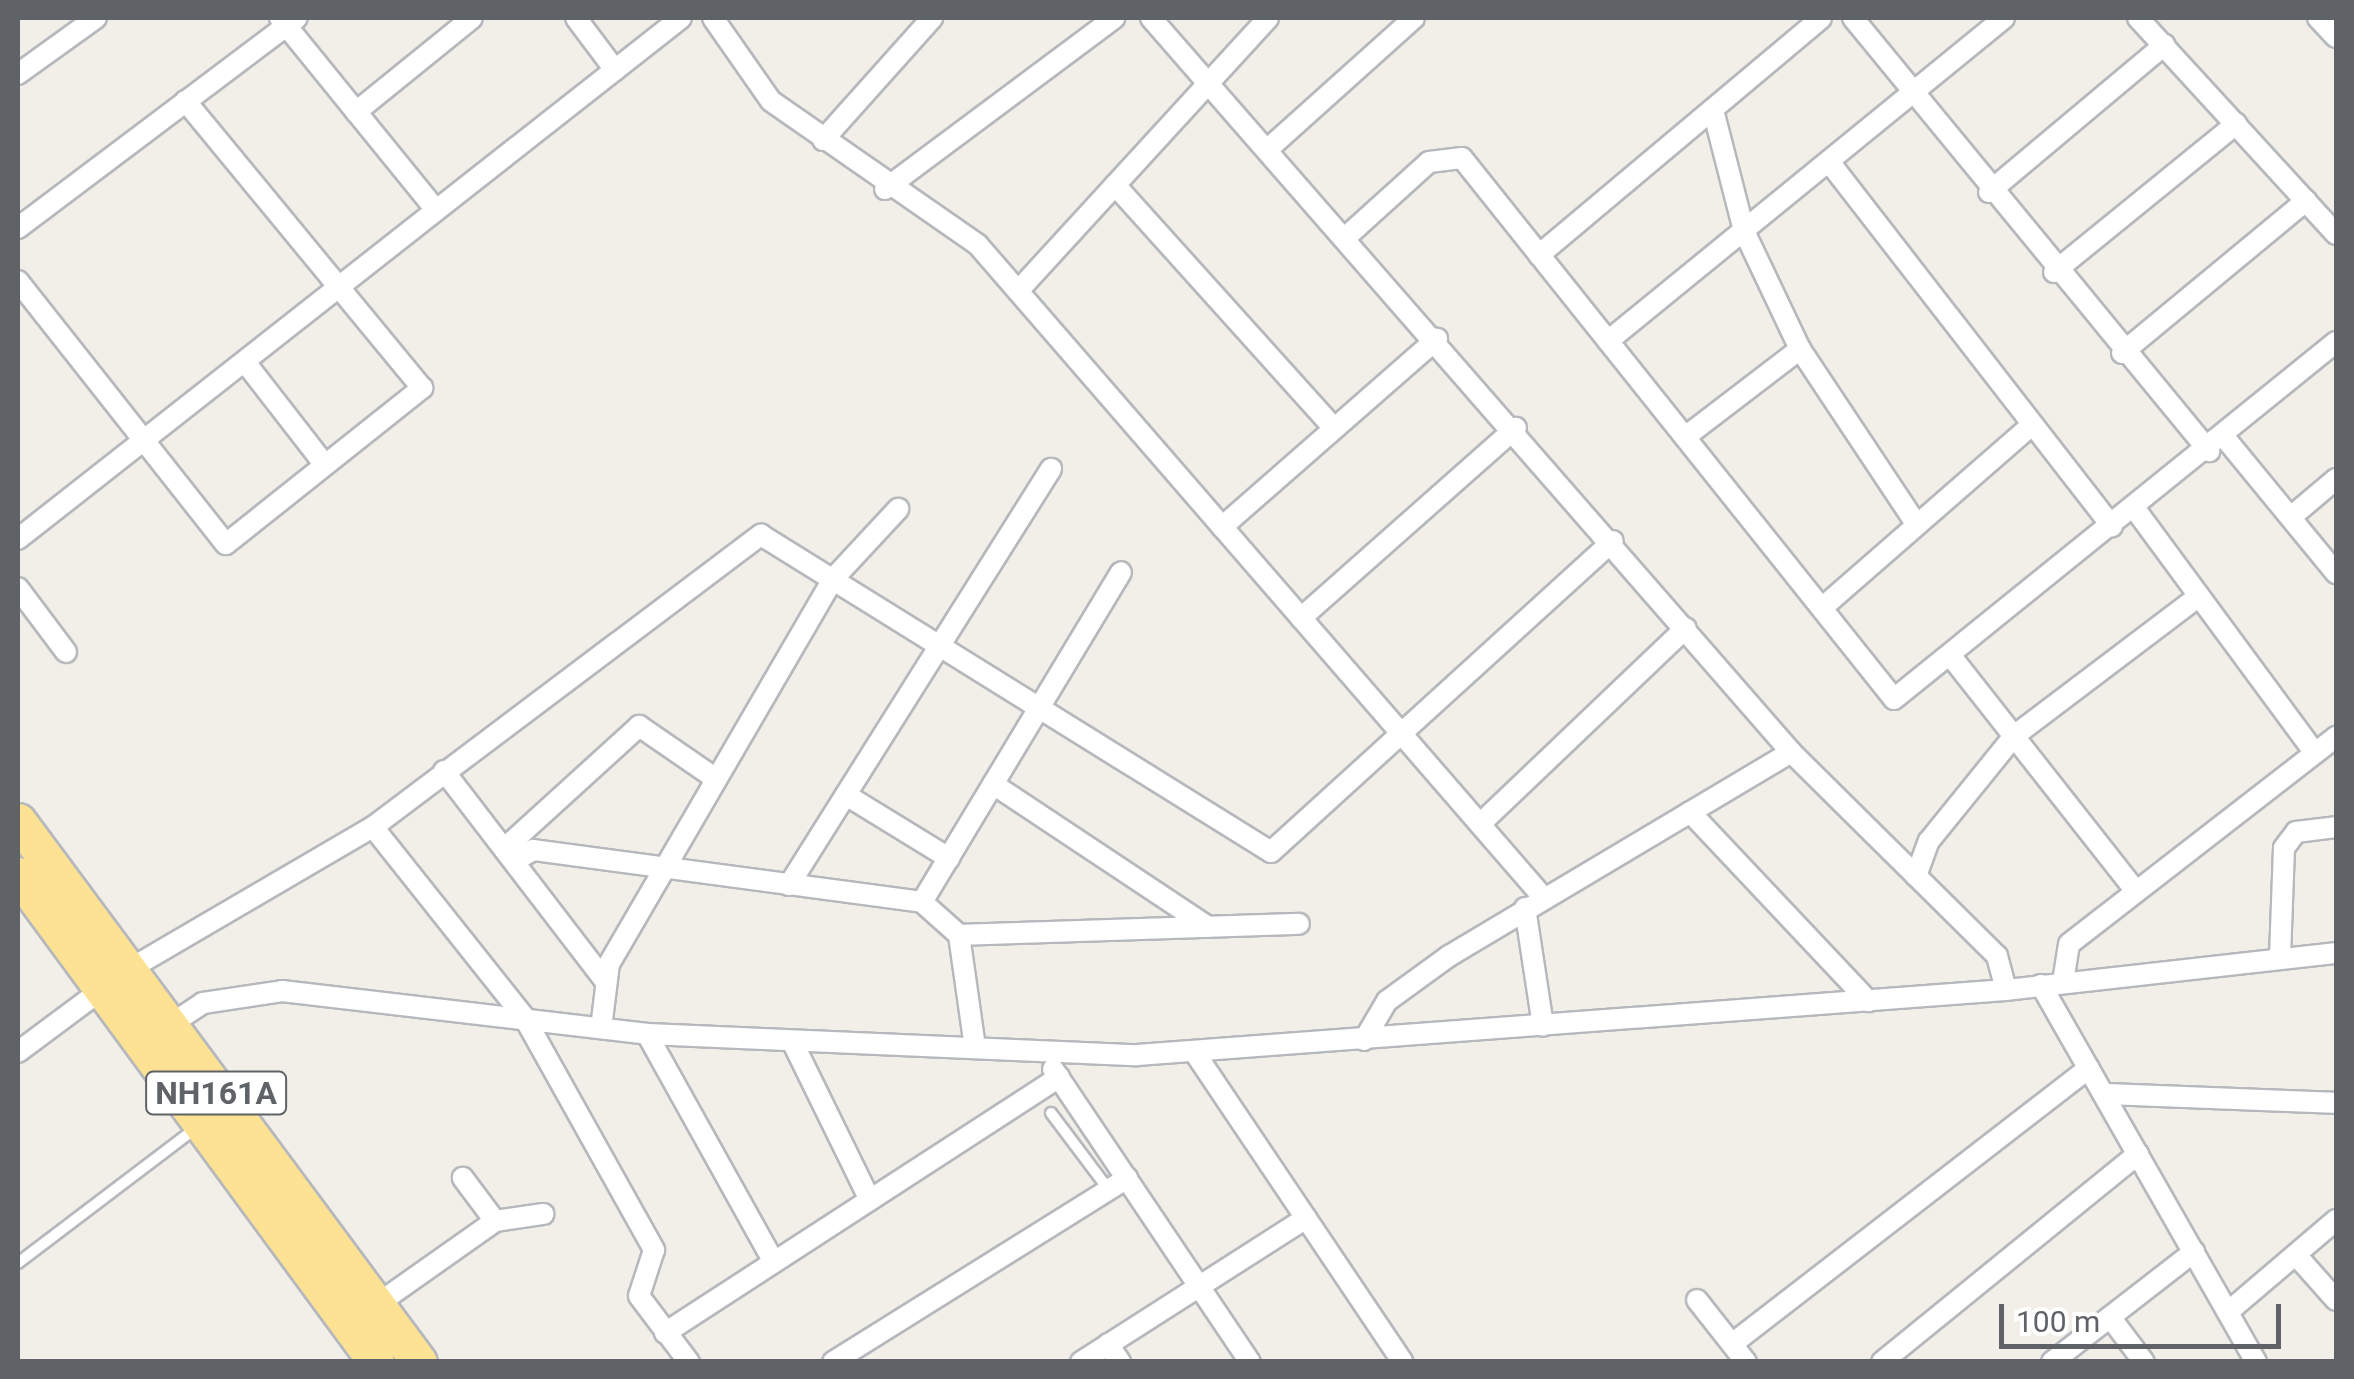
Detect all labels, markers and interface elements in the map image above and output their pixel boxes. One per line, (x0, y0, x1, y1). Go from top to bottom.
road number: NH161A (144, 1066, 288, 1120)
scale bar (2004, 1284, 2286, 1346)
text: 100 m (2016, 1304, 2100, 1339)

